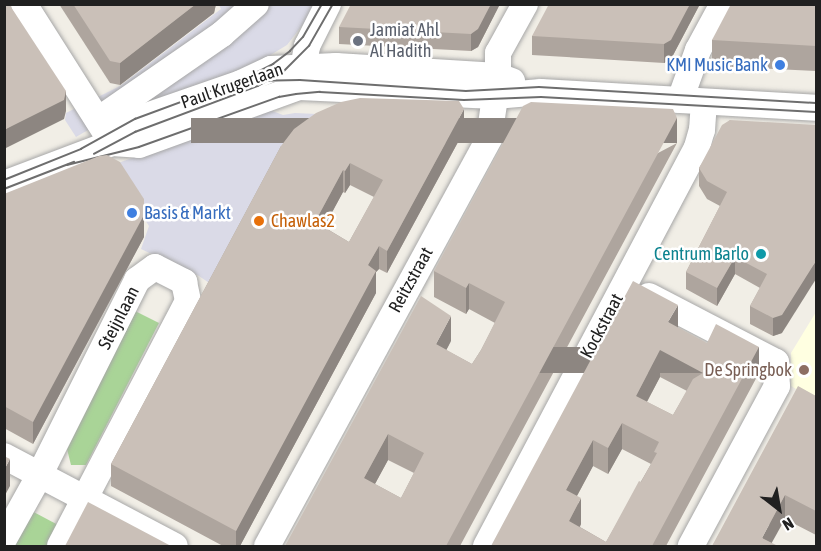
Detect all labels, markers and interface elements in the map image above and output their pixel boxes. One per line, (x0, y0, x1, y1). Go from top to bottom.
place label: Jamiat Ahl Al Hadith (370, 20, 440, 63)
marker: Jamiat Ahl Al Hadith (351, 34, 365, 48)
place label: KMI Music Bank (666, 54, 768, 76)
street label: Paul Krugerlaan (178, 58, 286, 114)
marker: KMI Music Bank (773, 58, 787, 72)
place label: Basis & Markt (144, 202, 231, 224)
marker: Basis & Markt (125, 206, 139, 220)
place label: Chawlas2 (271, 210, 335, 232)
marker: Chawlas2 (252, 214, 266, 228)
place label: Centrum Barlo (654, 243, 749, 265)
street label: Reitzstraat (384, 244, 438, 316)
marker: Centrum Barlo (754, 247, 768, 261)
street label: Steijnlaan (94, 283, 144, 353)
street label: Kockstraat (576, 290, 628, 362)
place label: De Springbok (704, 359, 792, 381)
marker: De Springbok (797, 363, 811, 377)
north arrow (749, 479, 809, 539)
text: N (780, 514, 797, 535)

